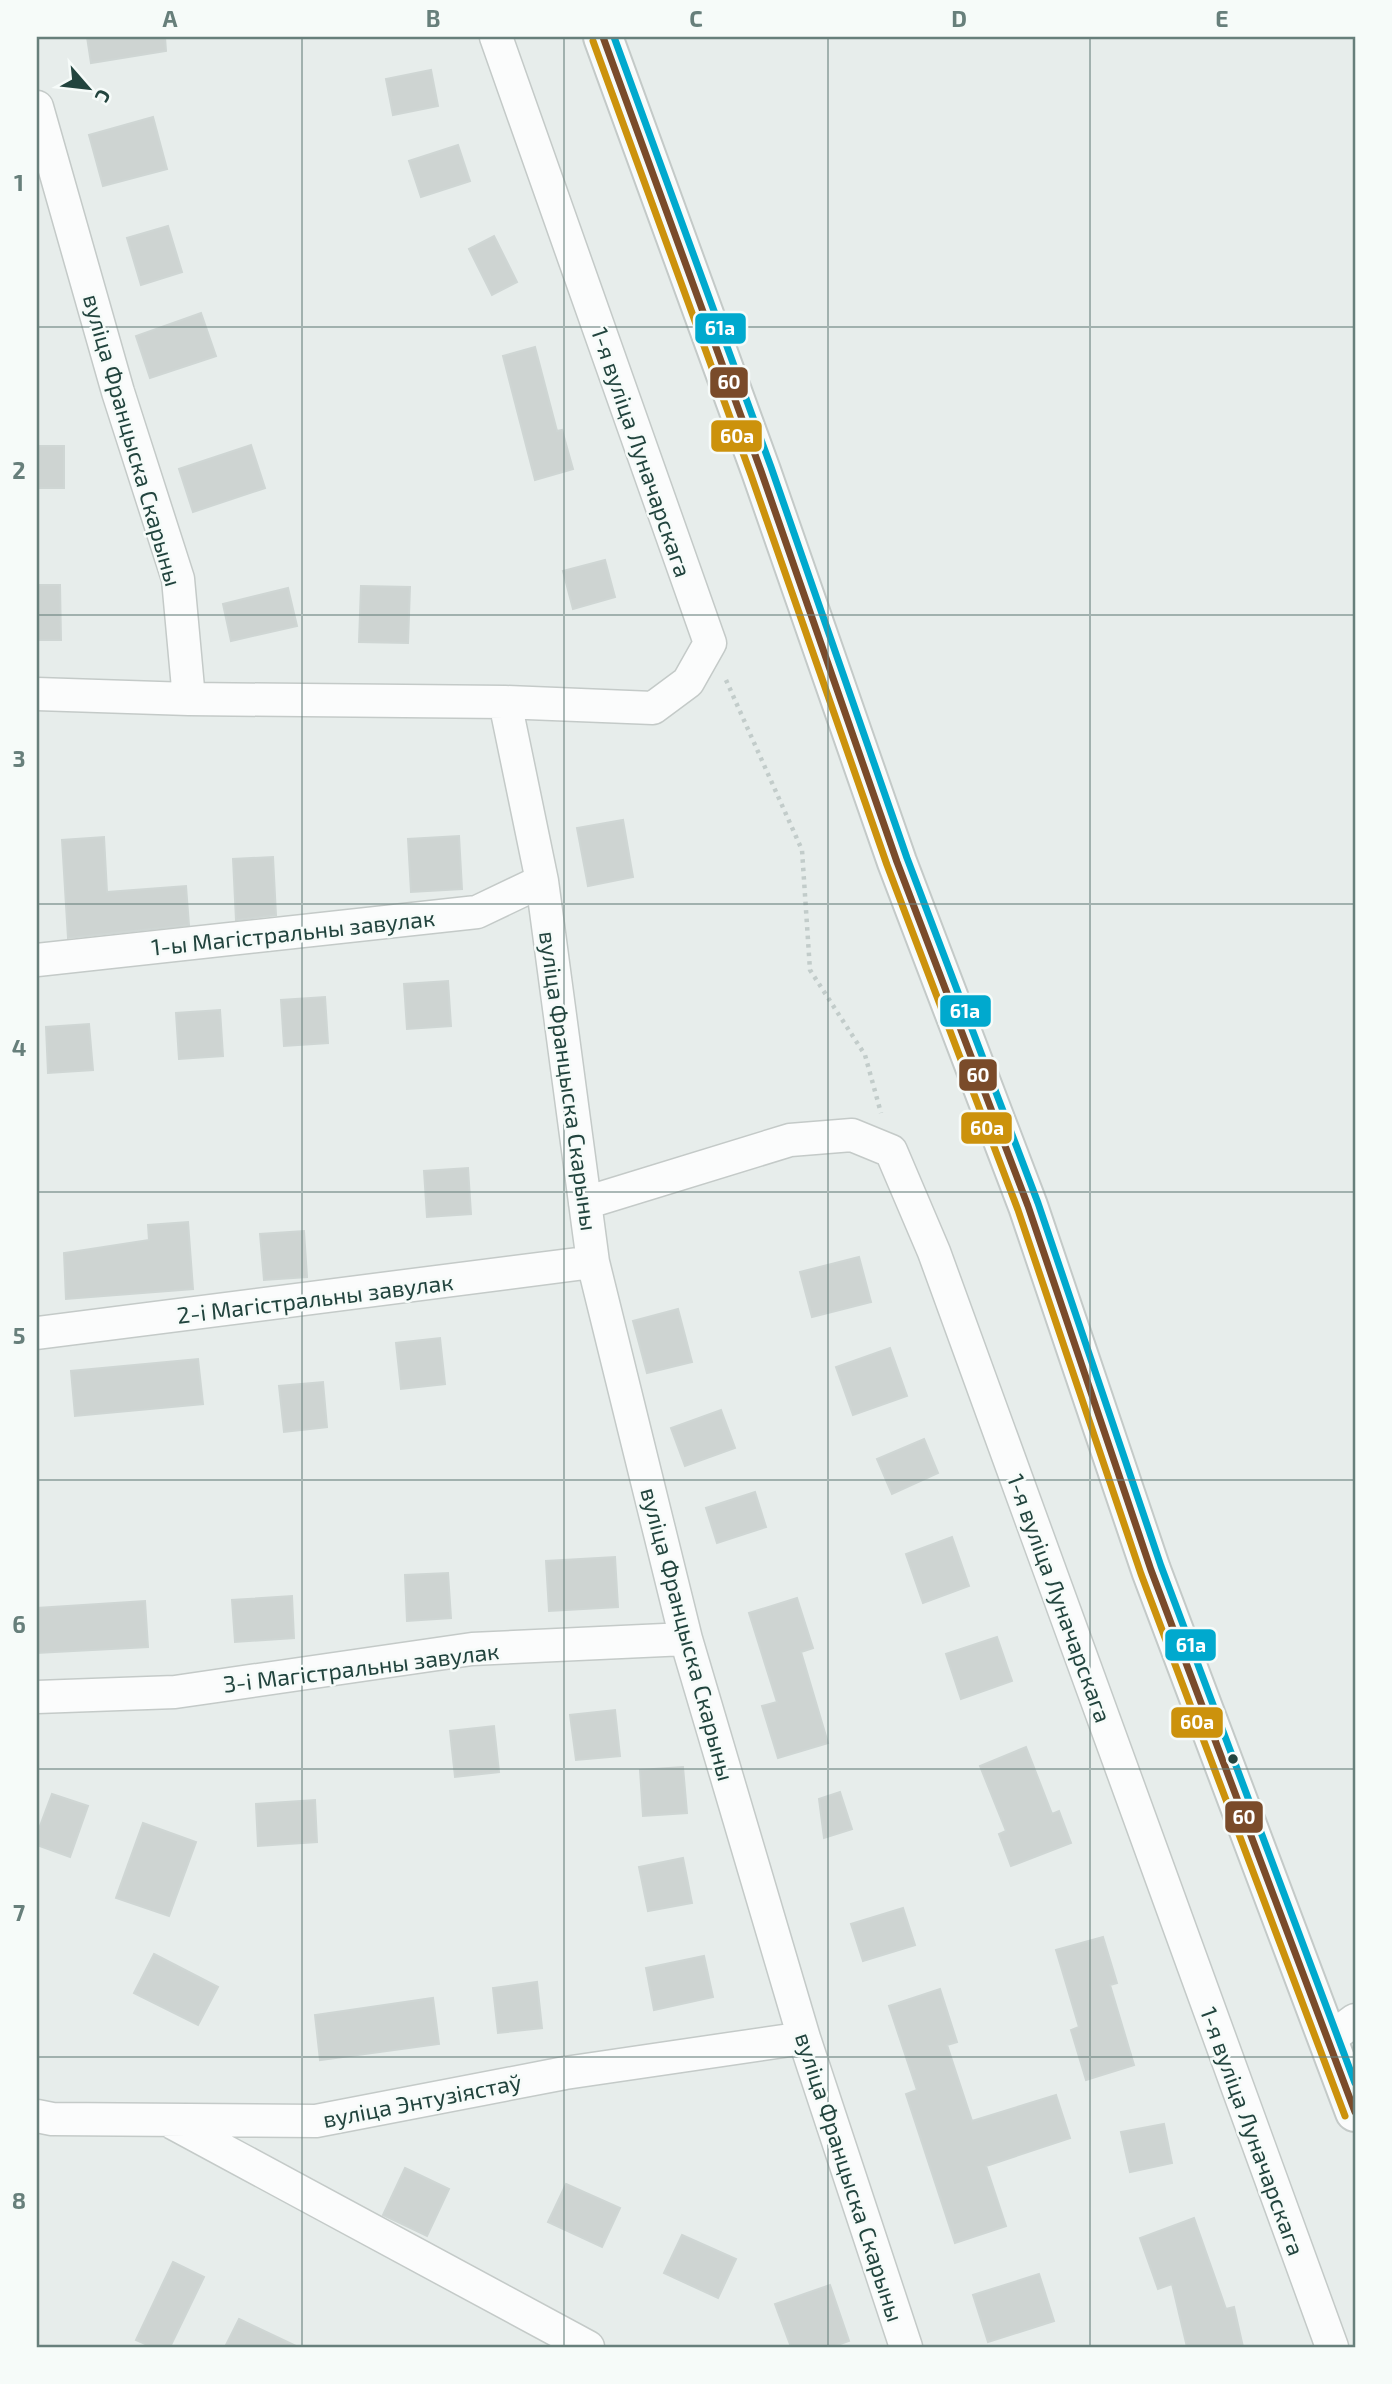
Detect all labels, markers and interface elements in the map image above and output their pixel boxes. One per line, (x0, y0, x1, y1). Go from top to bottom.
text: A (162, 4, 178, 32)
text: B (426, 4, 440, 32)
text: C (689, 4, 703, 32)
text: D (951, 4, 967, 32)
text: E (1215, 4, 1229, 32)
north arrow (52, 52, 122, 122)
text: С (91, 86, 116, 107)
text: 1 (14, 168, 24, 196)
street label: вуліца Францыска Скарыны (77, 291, 188, 590)
line badge: 61а (694, 312, 747, 345)
text: 61а (705, 316, 735, 339)
street label: 1-я вуліца Луначарскага (585, 323, 698, 581)
line badge: 60 (709, 366, 749, 399)
text: 60 (717, 370, 741, 393)
line badge: 60а (710, 419, 763, 453)
text: 60а (720, 424, 754, 447)
text: 2 (12, 456, 26, 484)
text: 3 (12, 744, 26, 772)
street label: 1-ы Магістральны завулак (150, 903, 436, 962)
street label: вуліца Францыска Скарыны (533, 929, 604, 1233)
line badge: 61а (939, 994, 992, 1028)
text: 61а (950, 999, 980, 1022)
text: 4 (12, 1033, 26, 1061)
line badge: 60 (958, 1058, 998, 1092)
text: 60 (966, 1063, 990, 1086)
line badge: 60а (960, 1111, 1013, 1145)
text: 60а (970, 1116, 1004, 1139)
street label: 2-і Магістральны завулак (175, 1267, 455, 1330)
text: 5 (13, 1321, 25, 1349)
street label: 1-я вуліца Луначарскага (1001, 1470, 1118, 1727)
street label: вуліца Францыска Скарыны (634, 1484, 741, 1784)
text: 6 (12, 1610, 26, 1638)
line badge: 61а (1164, 1628, 1217, 1662)
text: 61а (1176, 1633, 1206, 1656)
street label: 3-і Магістральны завулак (221, 1636, 501, 1699)
line badge: 60а (1170, 1706, 1224, 1739)
text: 60а (1180, 1710, 1214, 1733)
unlabelled marker (1226, 1752, 1240, 1766)
line badge: 60 (1224, 1800, 1264, 1834)
text: 60 (1232, 1805, 1256, 1828)
text: 7 (13, 1898, 25, 1926)
street label: 1-я вуліца Луначарскага (1194, 2003, 1311, 2260)
street label: вуліца Францыска Скарыны (789, 2029, 910, 2325)
street label: вуліца Энтузіястаў (320, 2067, 524, 2134)
text: 8 (12, 2186, 26, 2214)

